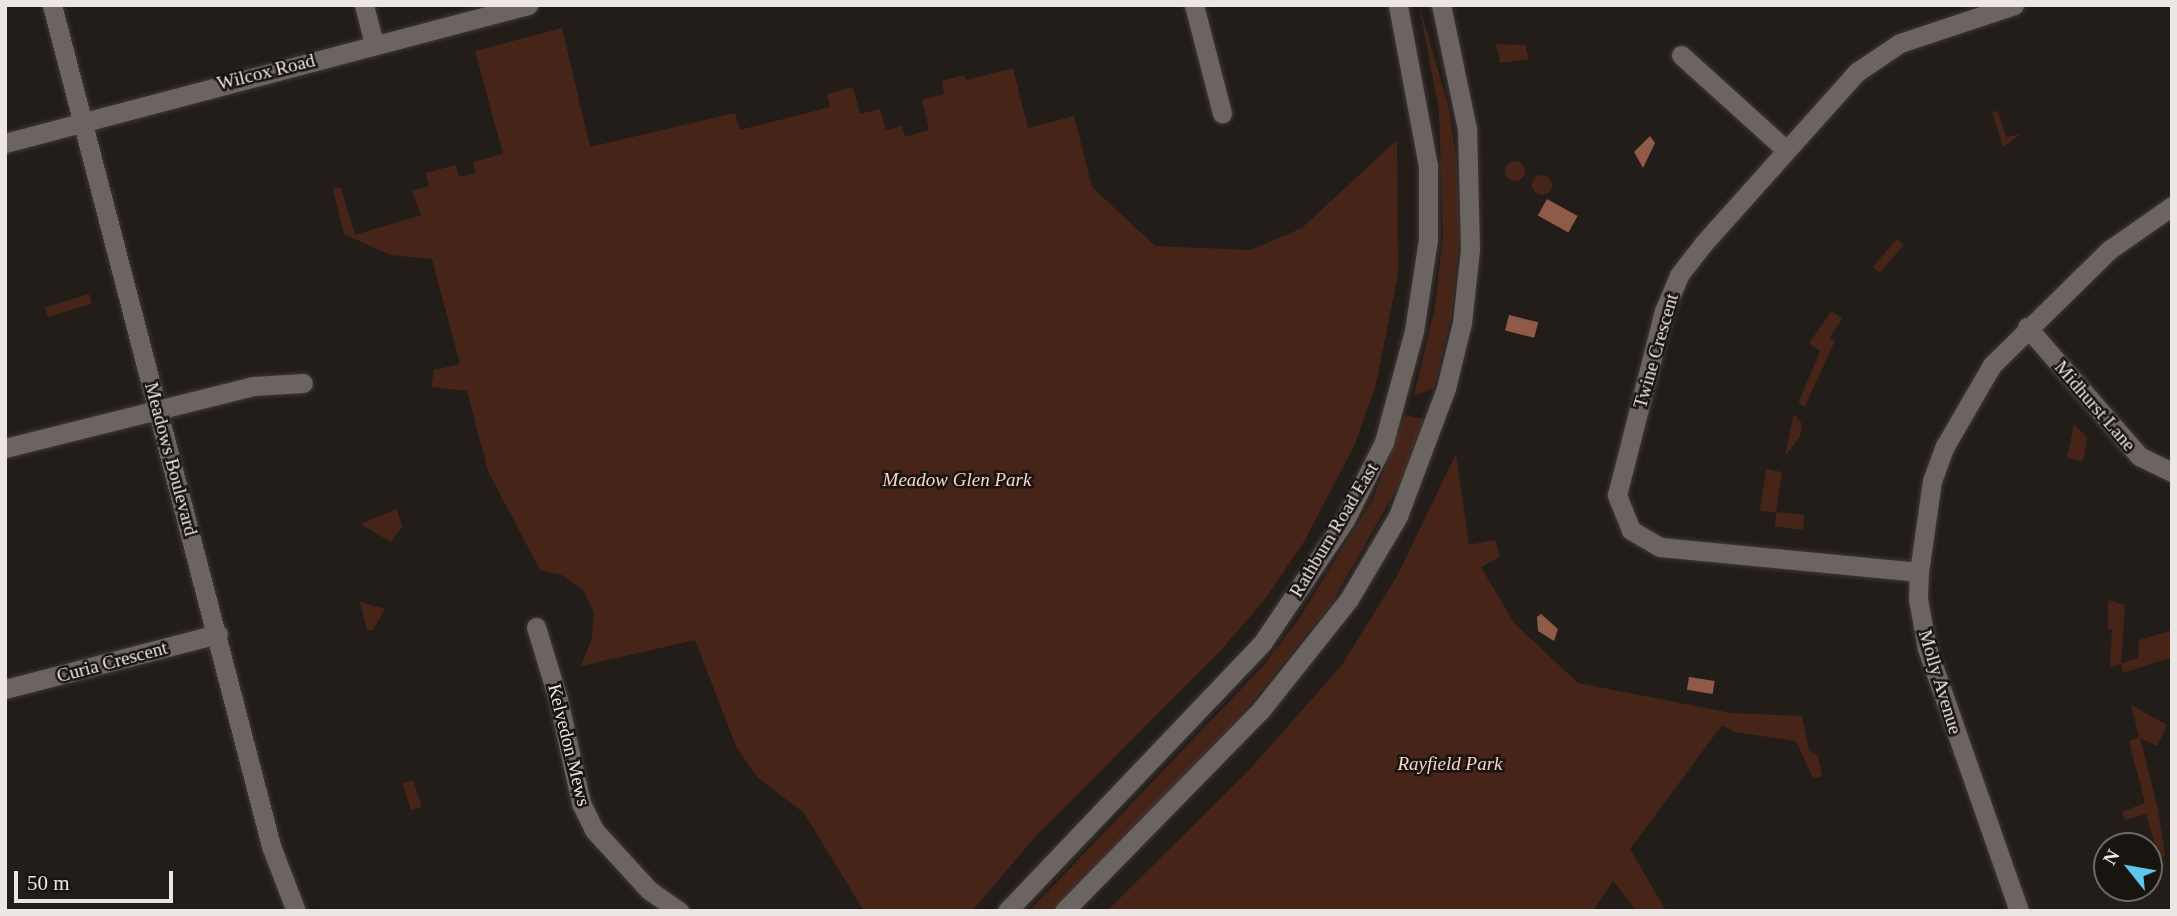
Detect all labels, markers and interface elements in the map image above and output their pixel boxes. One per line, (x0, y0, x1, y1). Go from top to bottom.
street label: Wilcox Road (215, 49, 317, 95)
street label: Twine Crescent (1629, 291, 1683, 411)
street label: Midhurst Lane (2050, 356, 2140, 456)
street label: Meadows Boulevard (140, 380, 202, 538)
street label: Rathburn Road East (1285, 459, 1383, 601)
park label: Meadow Glen Park (883, 469, 1031, 491)
street label: Molly Avenue (1913, 627, 1967, 737)
street label: Curia Crescent (54, 636, 170, 688)
street label: Kelvedon Mews (543, 682, 595, 808)
park label: Rayfield Park (1398, 753, 1502, 775)
north arrow (2093, 832, 2163, 902)
text: N (2099, 846, 2124, 868)
scale bar (18, 856, 177, 900)
text: 50 m (27, 871, 70, 895)

